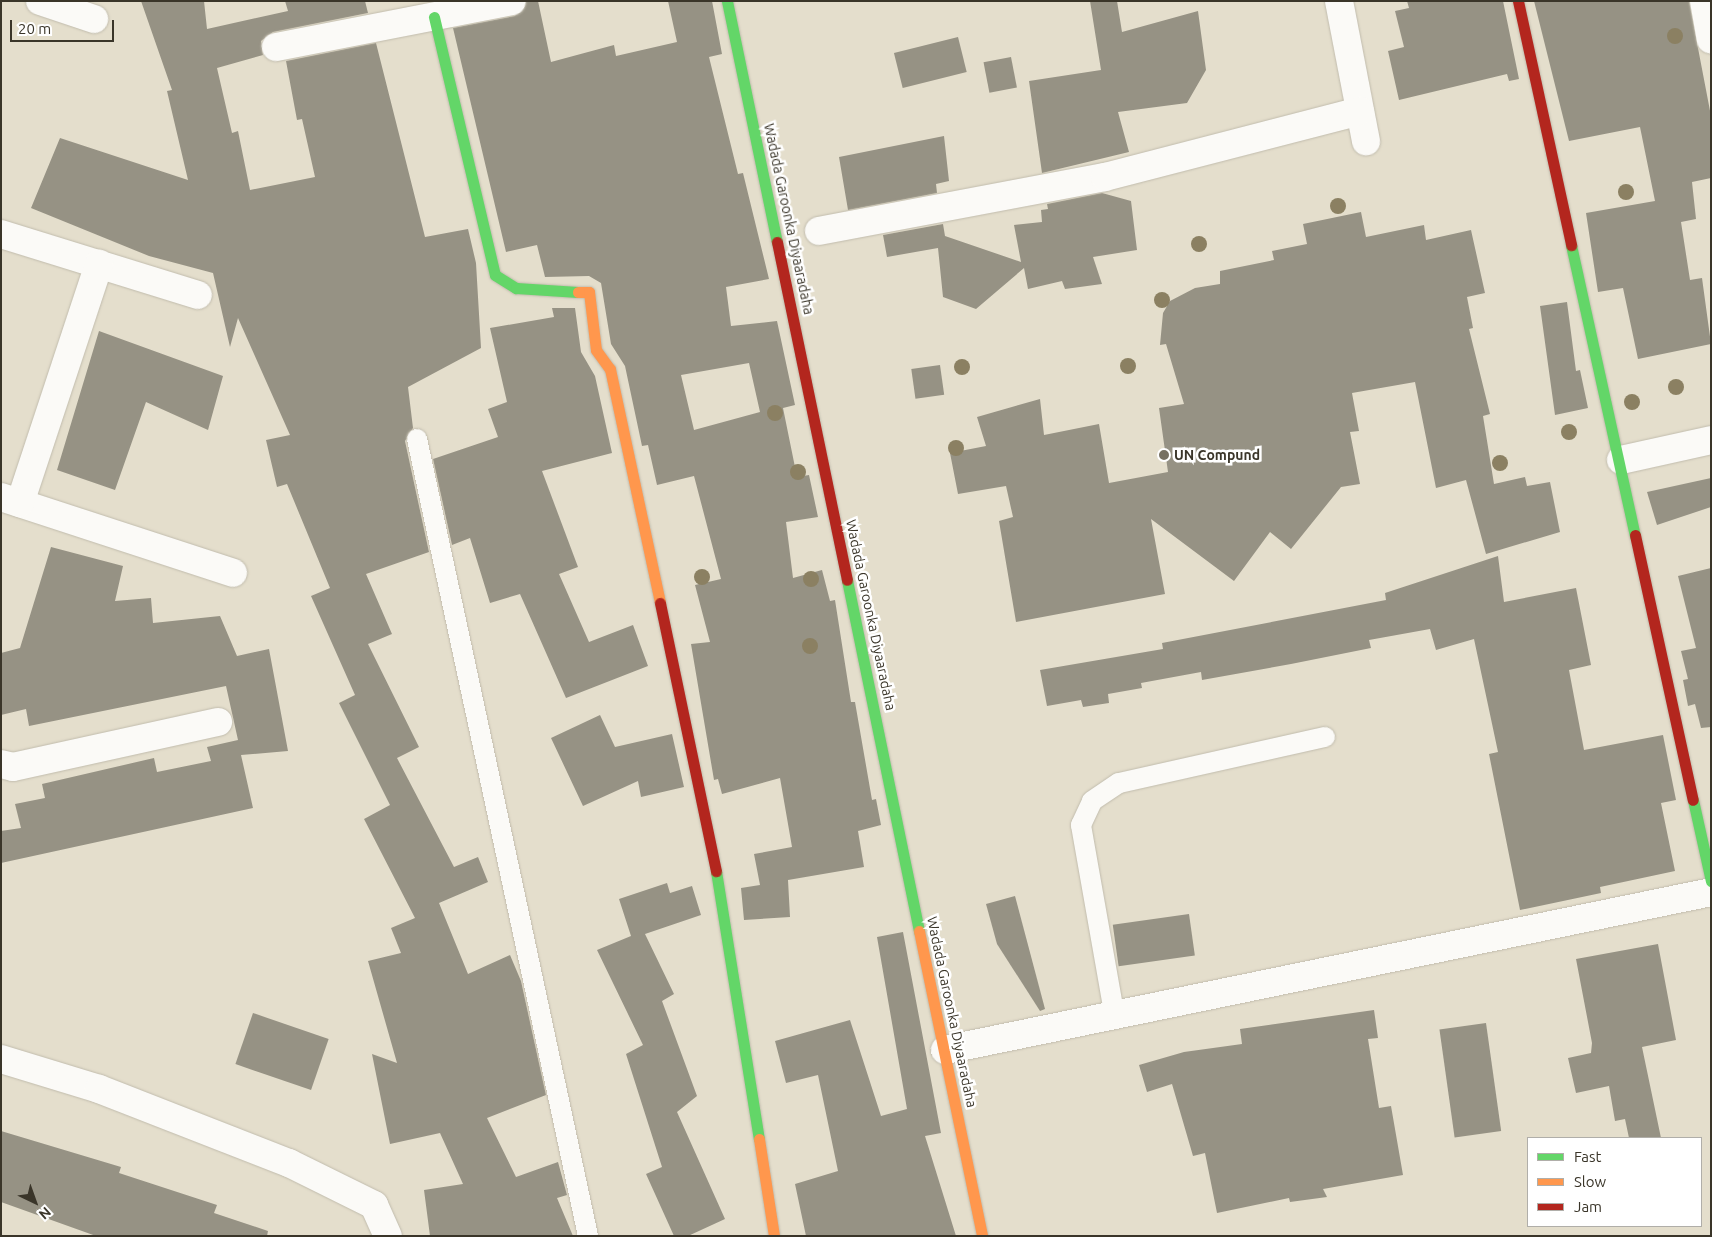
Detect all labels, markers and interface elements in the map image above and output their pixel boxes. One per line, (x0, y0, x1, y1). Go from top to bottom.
scale bar (12, 10, 116, 42)
text: 20 m (18, 20, 51, 37)
street label: Wadada Garoonka Diyaaradaha (761, 122, 817, 316)
place label: UN Compund (1174, 447, 1260, 463)
marker: UN Compund (1158, 449, 1170, 461)
street label: Wadada Garoonka Diyaaradaha (843, 518, 899, 712)
street label: Wadada Garoonka Diyaaradaha (924, 915, 980, 1109)
legend (1527, 1137, 1702, 1227)
text: Fast (1574, 1148, 1601, 1165)
text: Slow (1574, 1173, 1606, 1190)
north arrow (10, 1177, 60, 1227)
text: Jam (1574, 1198, 1602, 1215)
text: N (36, 1204, 54, 1223)

